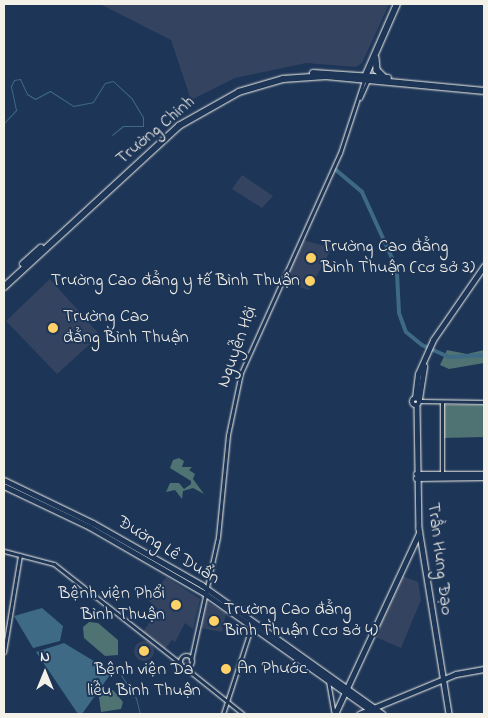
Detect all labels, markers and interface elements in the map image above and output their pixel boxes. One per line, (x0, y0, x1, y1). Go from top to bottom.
street label: Trường Chinh (112, 92, 200, 170)
place label: Trường Cao đẳng Bình Thuận (cơ sở 3) (321, 237, 475, 280)
marker: Trường Cao đẳng Bình Thuận (cơ sở 3) (305, 252, 317, 264)
place label: Trường Cao đẳng y tế Bình Thuận (51, 270, 300, 292)
marker: Trường Cao đẳng y tế Bình Thuận (304, 275, 316, 287)
street label: Nguyễn Hội (213, 303, 263, 391)
place label: Trường Cao đẳng Bình Thuận (63, 307, 189, 350)
marker: Trường Cao đẳng Bình Thuận (47, 322, 59, 334)
street label: Trần Hưng Đạo (421, 501, 457, 617)
street label: Đường Lê Duẩn (113, 512, 223, 590)
place label: Bệnh viện Phổi Bình Thuận (58, 584, 165, 626)
marker: Bệnh viện Phổi Bình Thuận (169, 598, 183, 612)
place label: Trường Cao đẳng Bình Thuận (cơ sở 4) (224, 600, 378, 642)
marker: Trường Cao đẳng Bình Thuận (cơ sở 4) (208, 615, 220, 627)
marker: Bệnh viện Da liễu Bình Thuận (137, 644, 151, 658)
text: N (40, 647, 50, 668)
north arrow (20, 648, 70, 698)
place label: An Phước (237, 658, 307, 680)
place label: Bệnh viện Da liễu Bình Thuận (87, 660, 201, 702)
marker: An Phước (219, 662, 233, 676)

